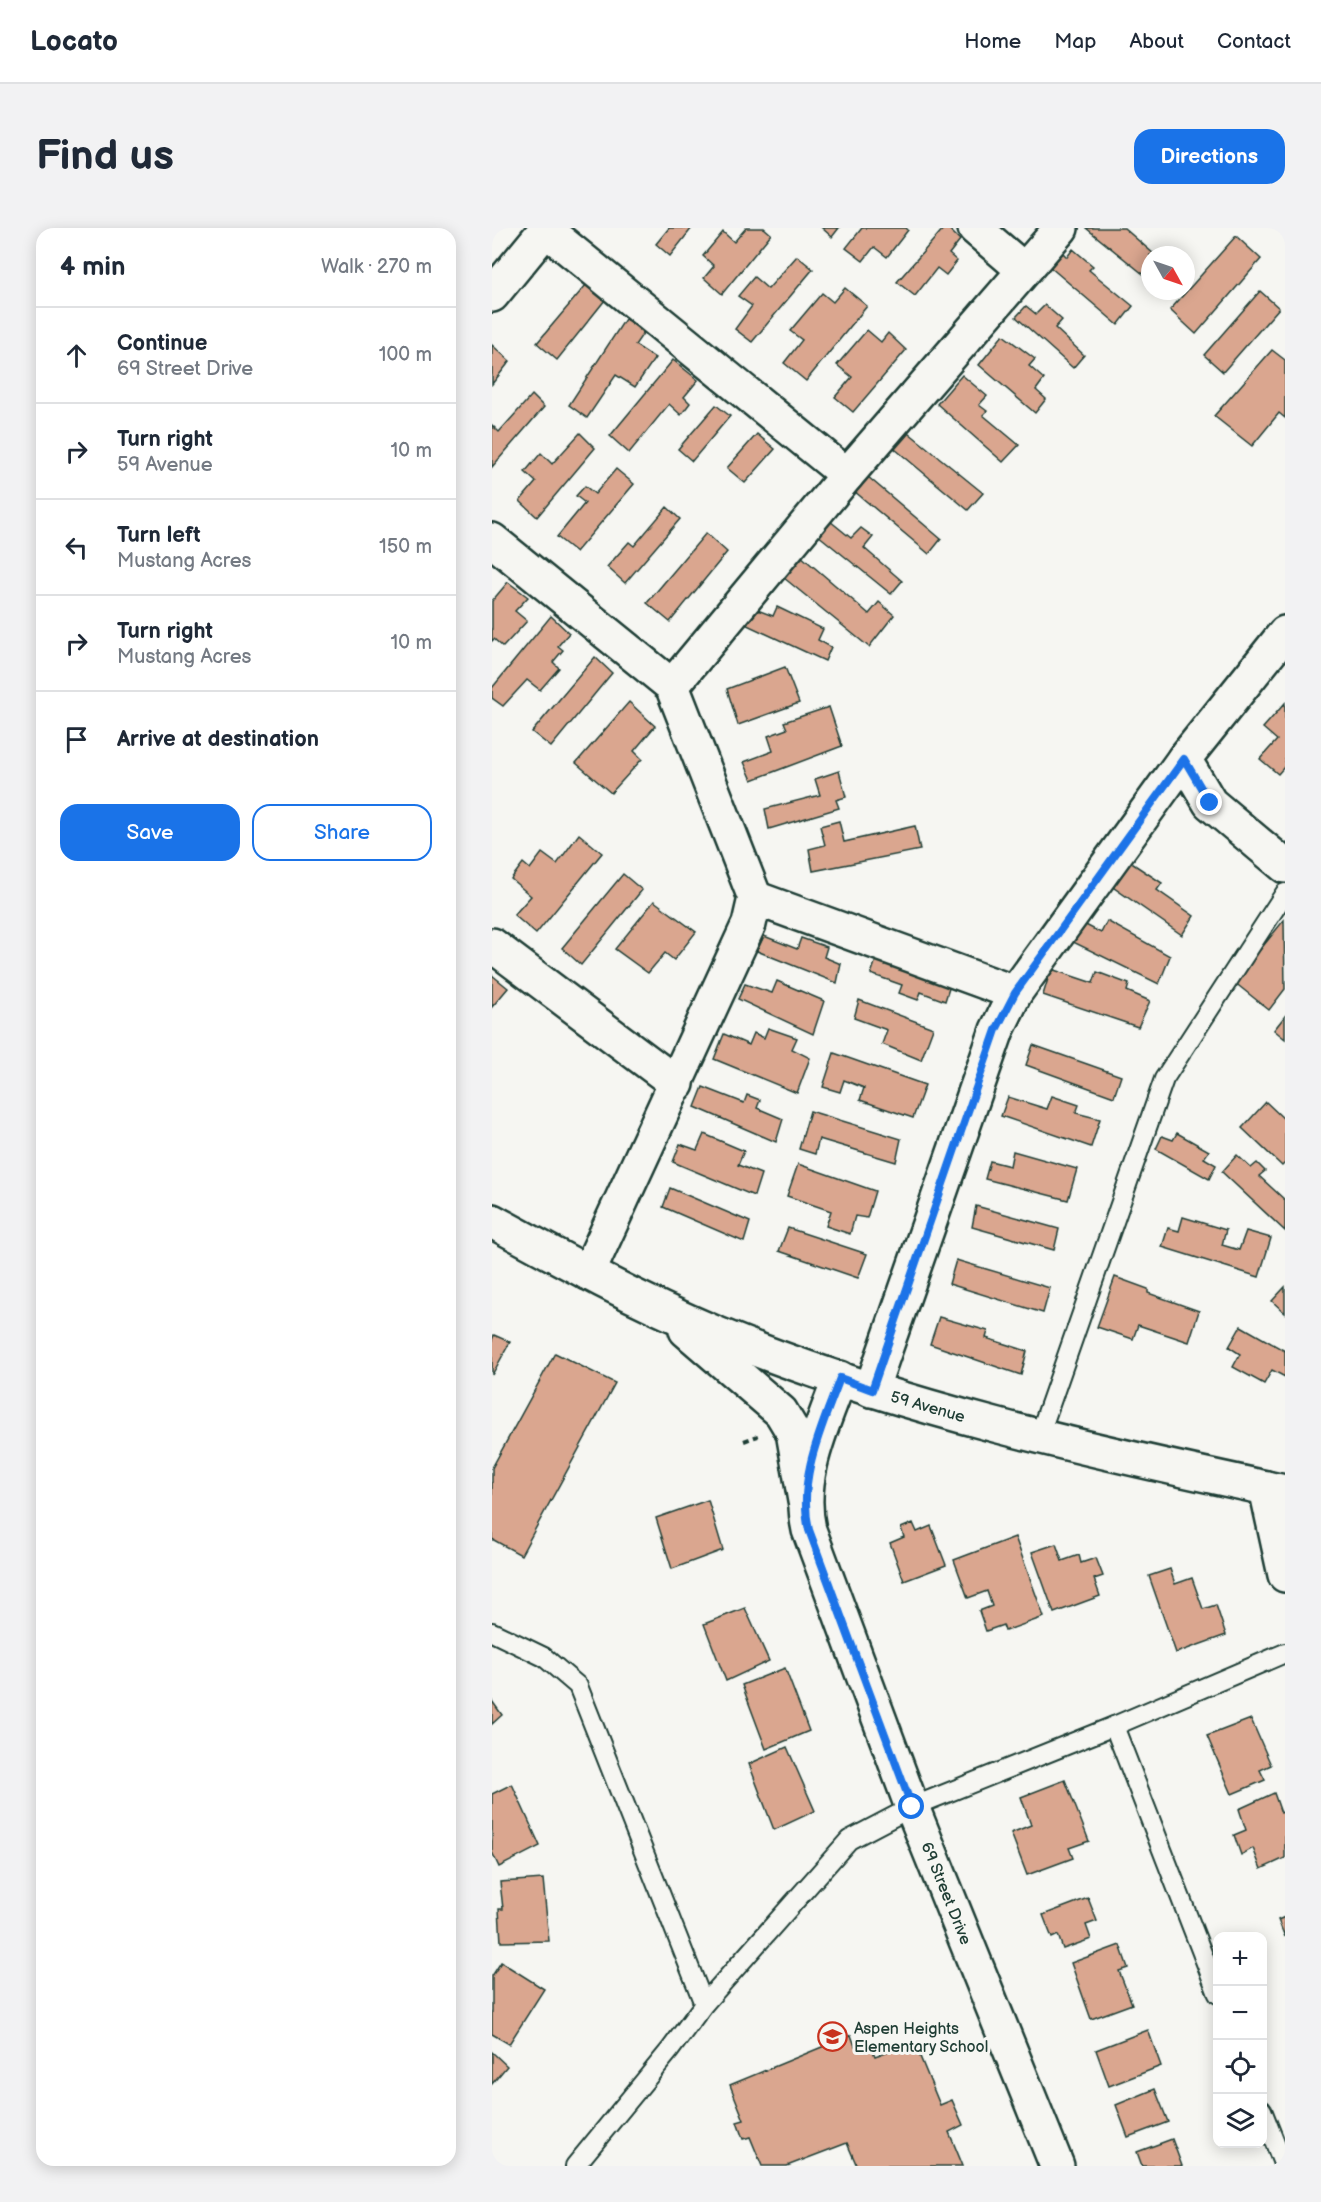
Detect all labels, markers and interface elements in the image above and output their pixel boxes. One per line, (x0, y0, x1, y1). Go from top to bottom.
text: Locato (30, 25, 118, 58)
text: Home (964, 29, 1021, 54)
text: Map (1054, 29, 1096, 54)
text: About (1129, 29, 1184, 54)
text: Contact (1217, 29, 1291, 54)
button: Directions (1134, 129, 1285, 184)
text: Find us (36, 131, 174, 182)
north arrow (1141, 246, 1195, 300)
text: 4 min (60, 252, 125, 283)
text: Walk · 270 m (321, 255, 432, 279)
text: Continue (117, 330, 207, 357)
icon: ahead (60, 339, 93, 372)
text: 100 m (379, 343, 432, 367)
text: 69 Street Drive (117, 357, 253, 381)
text: Turn right (117, 426, 213, 453)
icon: right (60, 435, 93, 468)
text: 10 m (391, 439, 432, 463)
text: 59 Avenue (117, 453, 213, 477)
text: Turn left (117, 522, 201, 549)
icon: left (60, 531, 93, 564)
text: 150 m (379, 535, 432, 559)
text: Mustang Acres (117, 549, 251, 573)
text: Turn right (117, 618, 213, 645)
icon: right (60, 627, 93, 660)
text: 10 m (391, 631, 432, 655)
text: Mustang Acres (117, 645, 251, 669)
icon: arrive (60, 723, 93, 756)
text: Arrive at destination (117, 726, 319, 753)
route end (1196, 789, 1222, 815)
button: Save (60, 804, 240, 861)
button: Share (252, 804, 432, 861)
street label: 59 Avenue (888, 1388, 967, 1427)
route start (898, 1793, 924, 1819)
street label: 69 Street Drive (916, 1840, 975, 1948)
map controls (1213, 1932, 1267, 2148)
button: + (1213, 1932, 1267, 1986)
button: − (1213, 1986, 1267, 2040)
place label: Aspen Heights Elementary School (854, 2020, 988, 2057)
school or university icon: Aspen Heights Elementary School (817, 2021, 849, 2053)
button: locate (1213, 2040, 1267, 2094)
button: layers (1213, 2094, 1267, 2148)

